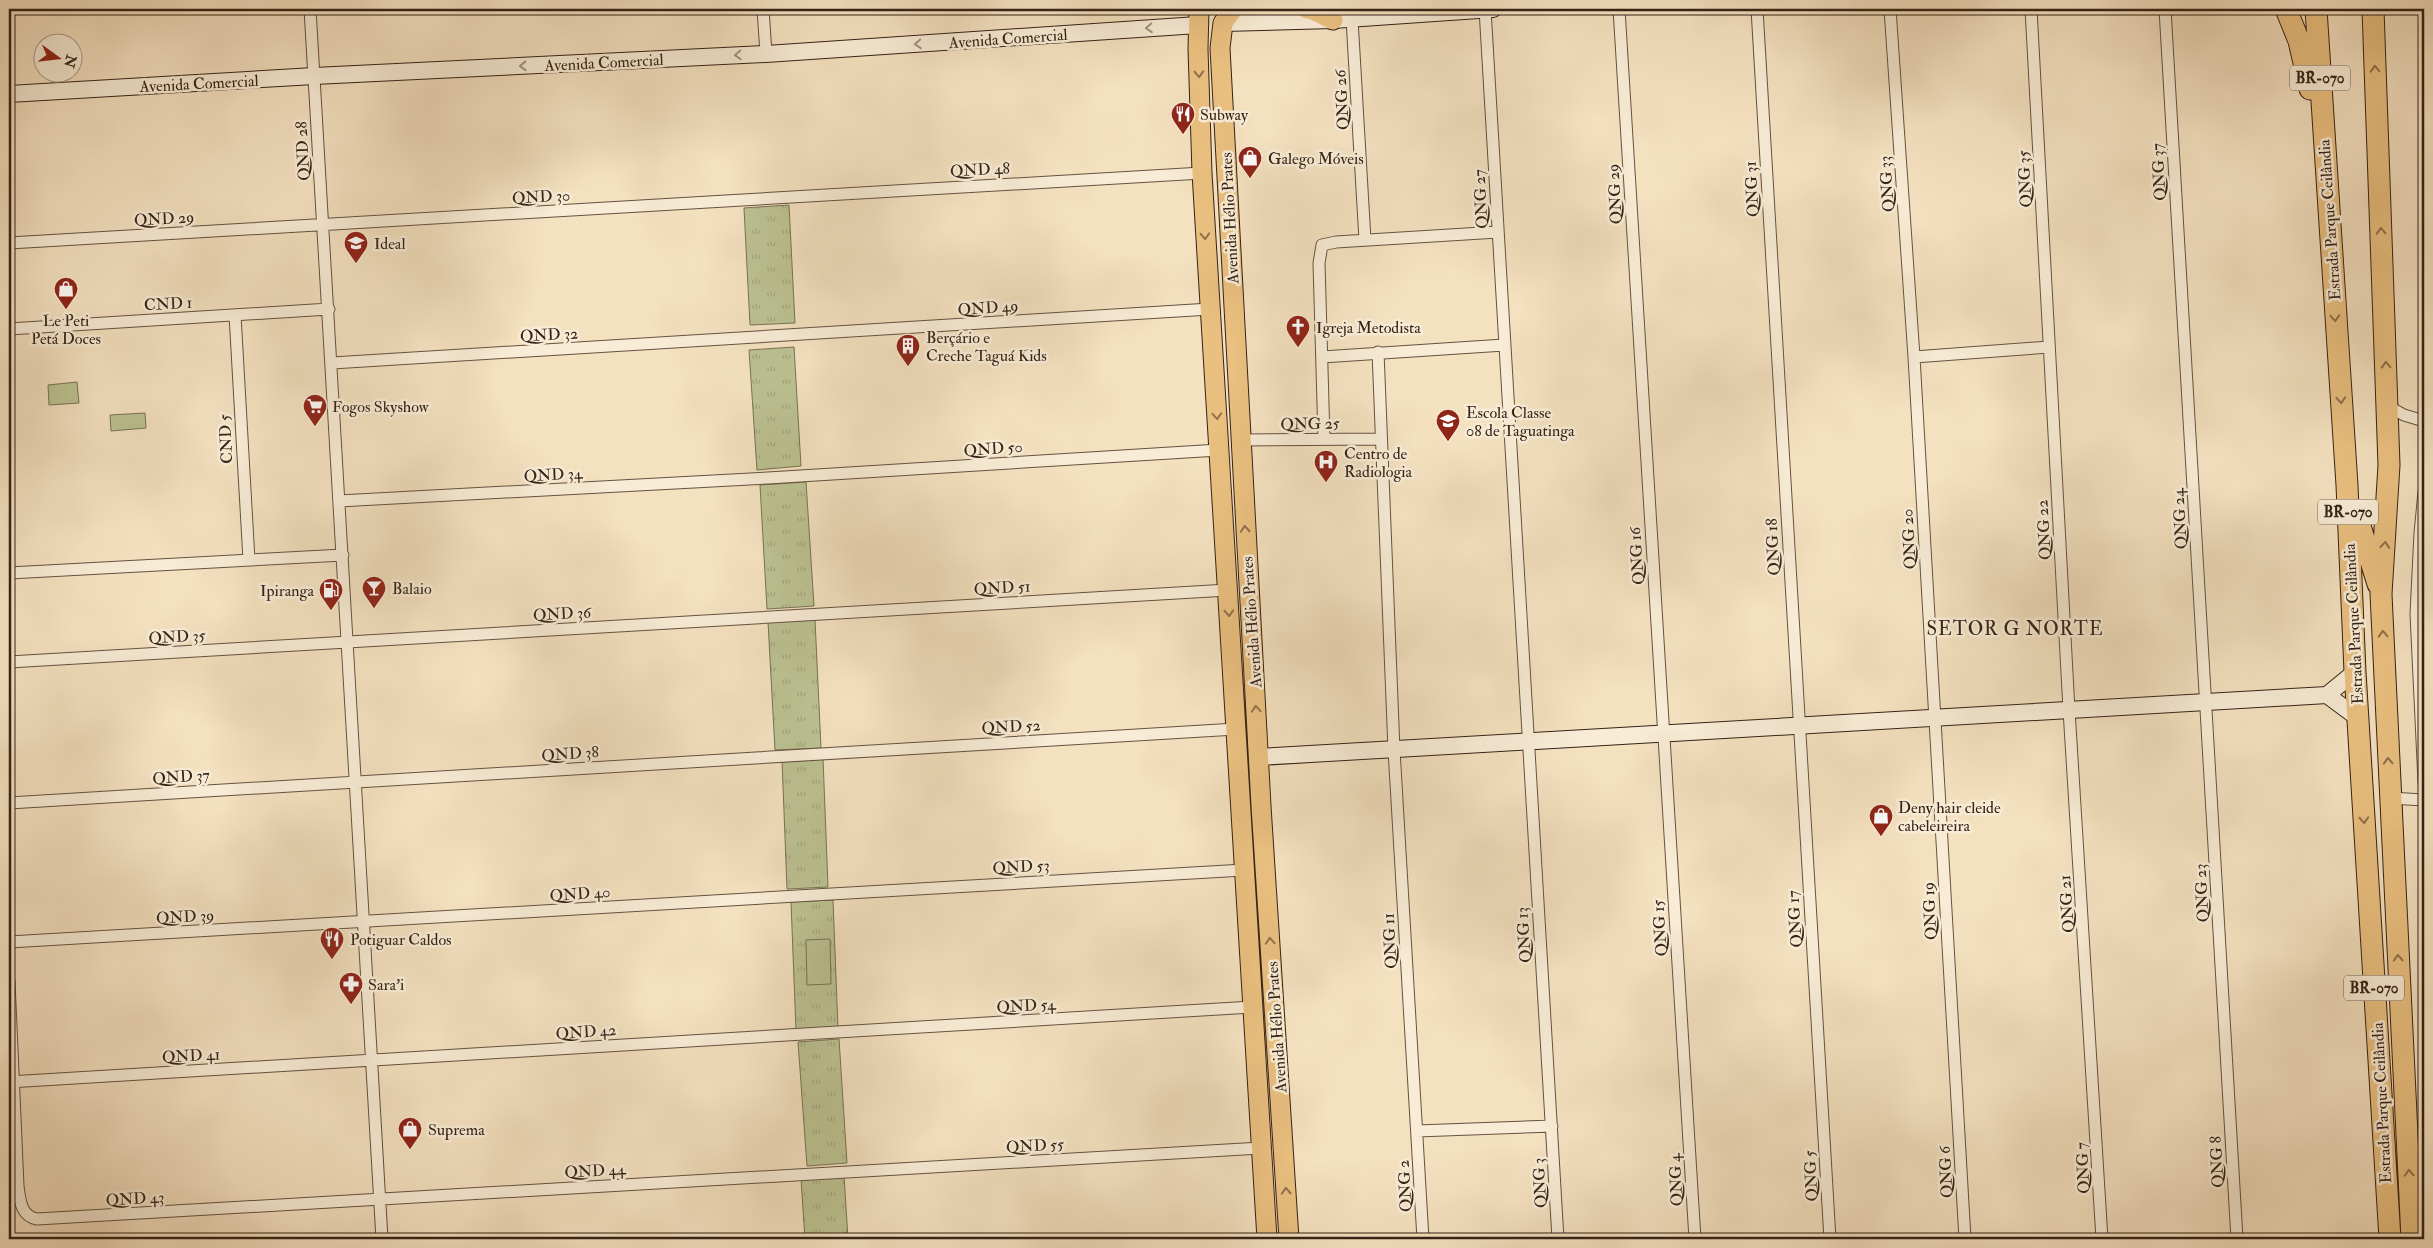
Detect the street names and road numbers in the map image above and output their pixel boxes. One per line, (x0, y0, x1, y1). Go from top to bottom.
street label: Avenida Comercial (947, 25, 1068, 53)
street label: Avenida Comercial (543, 50, 664, 76)
road number: BR-070 (2290, 66, 2350, 90)
street label: QNG 26 (1330, 68, 1354, 131)
street label: Avenida Comercial (138, 71, 259, 97)
street label: QND 28 (291, 120, 315, 181)
street label: Estrada Parque Ceilândia (2314, 139, 2346, 301)
street label: QNG 37 (2147, 142, 2170, 201)
street label: QNG 35 (2014, 150, 2036, 208)
street label: Avenida Hélio Prates (1217, 152, 1243, 285)
street label: QNG 33 (1875, 155, 1899, 213)
street label: QND 48 (949, 158, 1011, 182)
street label: QNG 31 (1741, 160, 1763, 217)
street label: QNG 29 (1603, 163, 1627, 225)
street label: QNG 27 (1469, 168, 1493, 229)
street label: QND 30 (511, 185, 571, 209)
street label: QND 29 (133, 207, 195, 231)
street label: CND 1 (143, 293, 193, 315)
street label: QND 49 (957, 296, 1019, 320)
street label: QND 32 (519, 323, 579, 347)
street label: QNG 25 (1280, 413, 1340, 435)
street label: CND 5 (215, 414, 237, 464)
street label: QND 50 (963, 437, 1023, 461)
street label: QND 34 (523, 463, 584, 487)
street label: QNG 24 (2168, 487, 2192, 550)
street label: QNG 22 (2032, 499, 2056, 561)
road number: BR-070 (2318, 500, 2378, 524)
street label: QNG 20 (1897, 508, 1921, 570)
street label: QNG 18 (1761, 517, 1784, 576)
street label: QNG 16 (1625, 525, 1649, 586)
street label: Estrada Parque Ceilândia (2340, 543, 2368, 705)
street label: Avenida Hélio Prates (1237, 556, 1267, 689)
street label: QND 51 (973, 577, 1031, 599)
street label: QND 36 (532, 602, 593, 626)
street label: QND 35 (148, 626, 206, 648)
street label: QND 52 (981, 715, 1041, 739)
street label: QND 38 (541, 742, 600, 766)
street label: QND 37 (152, 765, 211, 789)
street label: QND 53 (992, 856, 1050, 878)
street label: QNG 23 (2190, 863, 2214, 923)
street label: QNG 21 (2055, 874, 2079, 934)
street label: QNG 19 (1918, 881, 1942, 940)
street label: QND 40 (549, 882, 611, 906)
street label: QNG 17 (1783, 889, 1807, 948)
street label: QNG 15 (1648, 899, 1672, 957)
street label: QND 39 (155, 905, 215, 929)
street label: QNG 13 (1512, 906, 1536, 964)
street label: QNG 11 (1379, 913, 1401, 969)
street label: Avenida Hélio Prates (1262, 961, 1292, 1094)
road number: BR-070 (2344, 976, 2404, 1000)
street label: QND 54 (996, 994, 1058, 1018)
street label: QND 42 (555, 1020, 617, 1044)
street label: Estrada Parque Ceilândia (2368, 1022, 2396, 1184)
street label: QND 41 (161, 1044, 221, 1068)
street label: QND 55 (1006, 1134, 1065, 1158)
street label: QNG 8 (2206, 1135, 2228, 1188)
street label: QNG 7 (2072, 1141, 2094, 1194)
street label: QNG 6 (1935, 1144, 1957, 1199)
street label: QNG 5 (1800, 1150, 1822, 1202)
street label: QNG 4 (1665, 1152, 1687, 1207)
street label: QNG 3 (1529, 1157, 1551, 1209)
street label: QND 44 (564, 1159, 628, 1183)
street label: QNG 2 (1394, 1159, 1416, 1213)
street label: QND 43 (105, 1187, 165, 1211)

